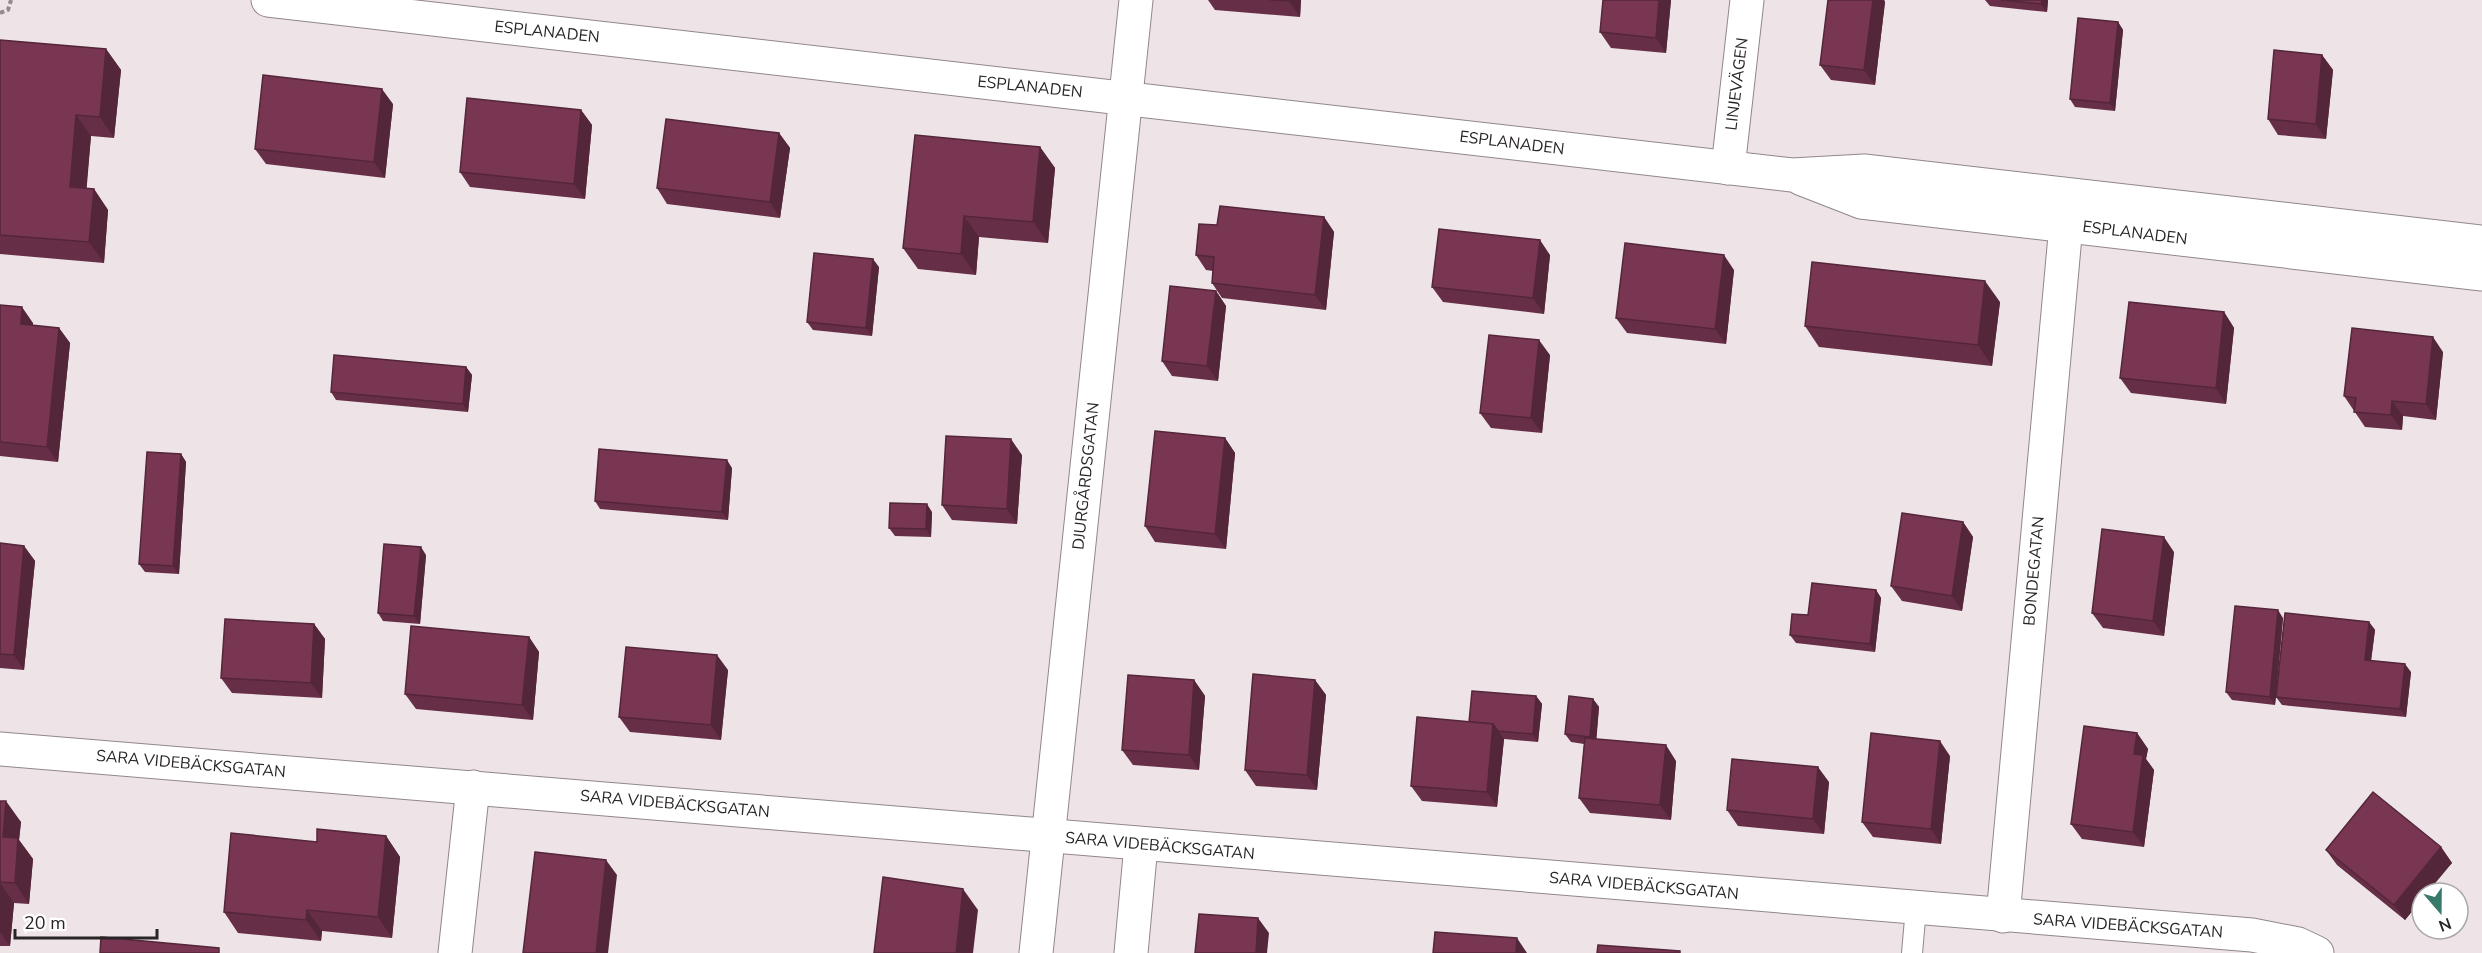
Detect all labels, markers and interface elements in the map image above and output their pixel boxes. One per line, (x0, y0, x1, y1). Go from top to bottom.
street label: ESPLANADEN (493, 16, 601, 48)
street label: LINJEVÄGEN (1720, 36, 1754, 132)
street label: ESPLANADEN (976, 71, 1084, 103)
street label: ESPLANADEN (1458, 126, 1566, 160)
street label: ESPLANADEN (2081, 216, 2189, 250)
street label: DJURGÅRDSGATAN (1067, 401, 1105, 551)
street label: BONDEGATAN (2018, 515, 2050, 627)
street label: SARA VIDEBÄCKSGATAN (95, 745, 287, 783)
street label: SARA VIDEBÄCKSGATAN (579, 785, 771, 823)
street label: SARA VIDEBÄCKSGATAN (1064, 827, 1256, 865)
street label: SARA VIDEBÄCKSGATAN (1548, 867, 1740, 905)
north arrow (2410, 881, 2470, 941)
scale bar (15, 902, 158, 940)
street label: SARA VIDEBÄCKSGATAN (2032, 908, 2224, 944)
text: 20 m (24, 911, 66, 935)
text: N (2435, 912, 2454, 937)

